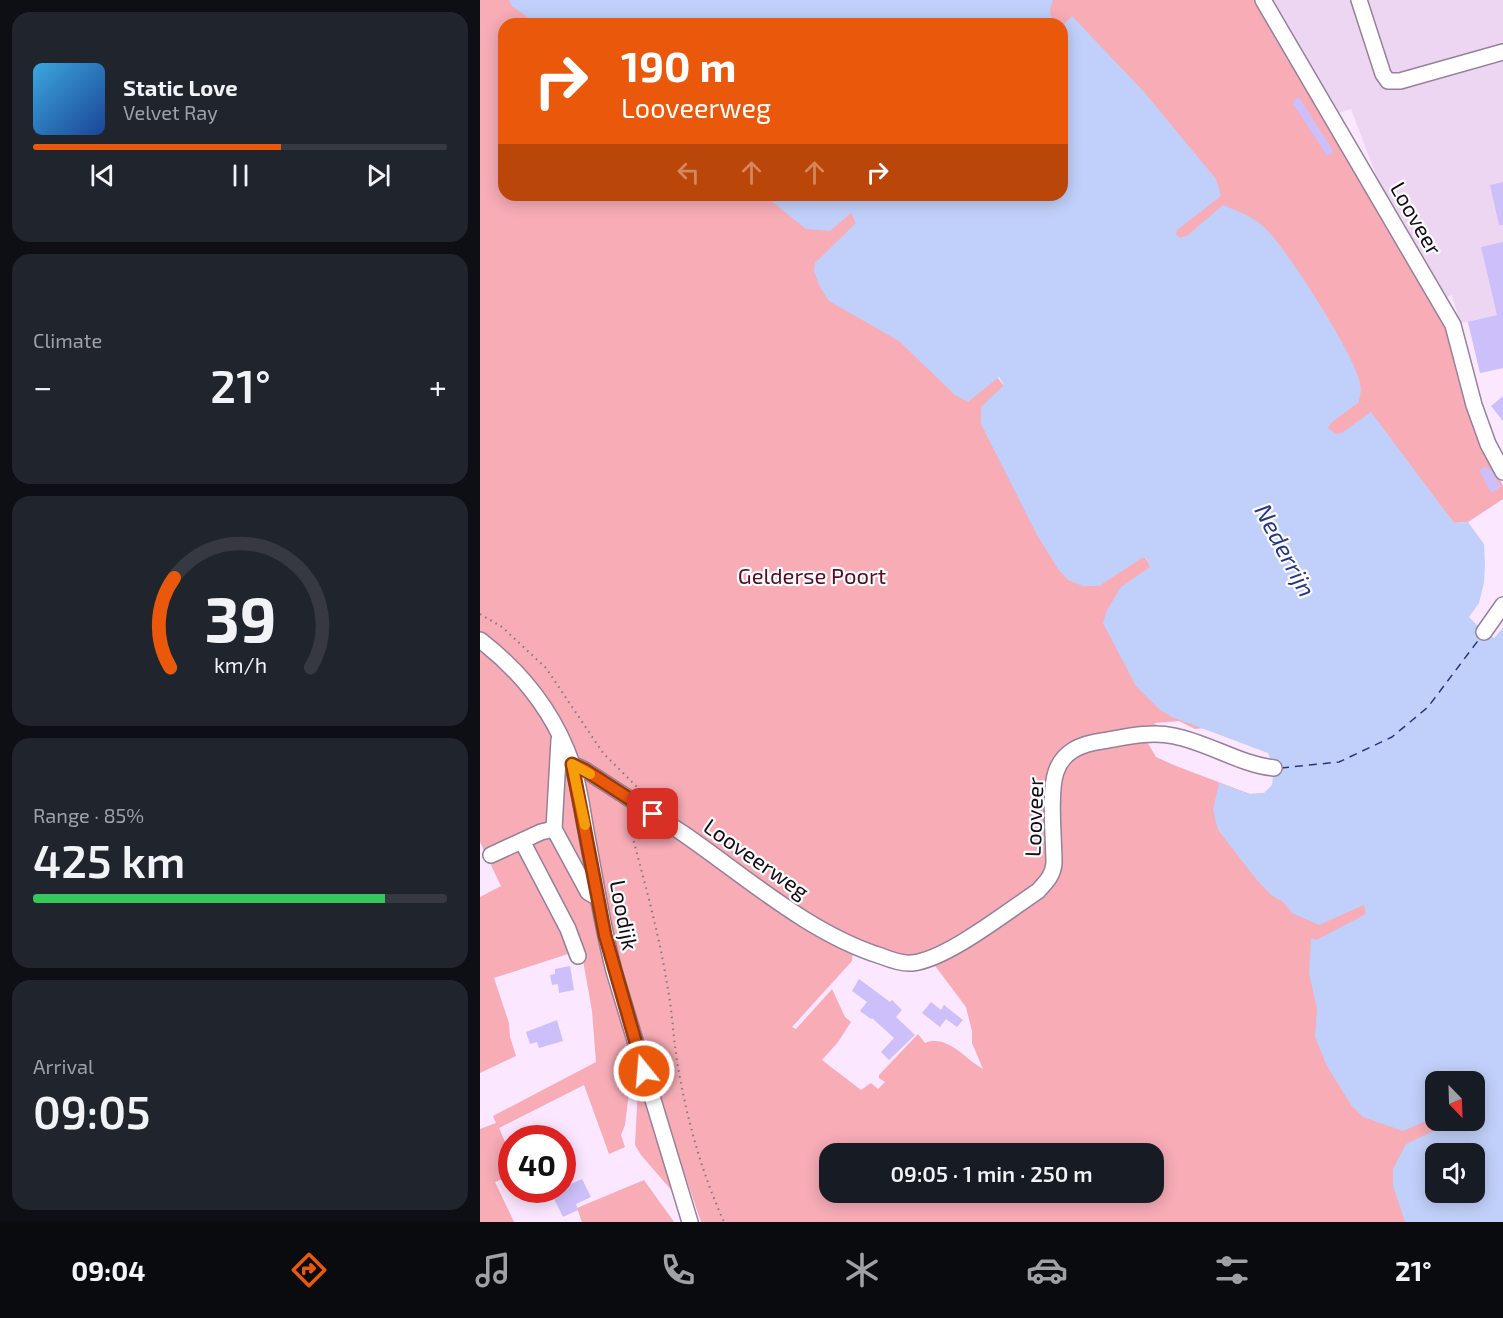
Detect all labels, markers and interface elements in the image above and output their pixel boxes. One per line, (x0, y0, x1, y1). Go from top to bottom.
text: 190 m (621, 40, 737, 90)
icon: right (522, 42, 600, 120)
text: Static Love (123, 74, 238, 100)
text: Looveerweg (621, 91, 771, 123)
text: Velvet Ray (123, 100, 218, 124)
icon: left (672, 156, 705, 189)
icon: ahead (735, 156, 768, 189)
icon: ahead (798, 156, 831, 189)
icon: right (861, 156, 894, 189)
icon: previous (86, 159, 119, 192)
icon: pause (224, 159, 257, 192)
icon: next (362, 159, 395, 192)
street label: Looveer (1386, 177, 1448, 259)
text: Climate (33, 328, 102, 352)
text: 21° (210, 358, 271, 412)
text: − (33, 366, 52, 406)
text: + (429, 366, 447, 406)
water label: Nederrijn (1249, 499, 1323, 601)
park label: Gelderse Poort (738, 562, 886, 588)
text: 39 (204, 580, 276, 655)
text: km/h (213, 652, 267, 677)
street label: Looveer (1019, 776, 1047, 857)
pin (627, 788, 678, 839)
icon: arrive (636, 797, 669, 830)
text: Range · 85% (33, 803, 144, 827)
street label: Looveerweg (699, 812, 815, 904)
text: 425 km (33, 833, 185, 887)
street label: Loodijk (604, 878, 645, 953)
position arrow (612, 1039, 676, 1103)
text: Arrival (33, 1054, 94, 1078)
north arrow (1425, 1071, 1485, 1131)
map controls (1425, 1071, 1485, 1203)
text: 09:05 (33, 1084, 151, 1138)
speed limit sign: 40 (498, 1125, 576, 1203)
button: sound (1425, 1143, 1485, 1203)
text: 09:05 · 1 min · 250 m (890, 1160, 1093, 1186)
icon: directions (288, 1249, 330, 1291)
icon: music (472, 1249, 514, 1291)
icon: phone (657, 1249, 699, 1291)
icon: climate (841, 1249, 883, 1291)
icon: car (1026, 1249, 1068, 1291)
icon: filters (1211, 1249, 1253, 1291)
text: 09:04 (71, 1254, 145, 1286)
text: 21° (1395, 1254, 1432, 1286)

